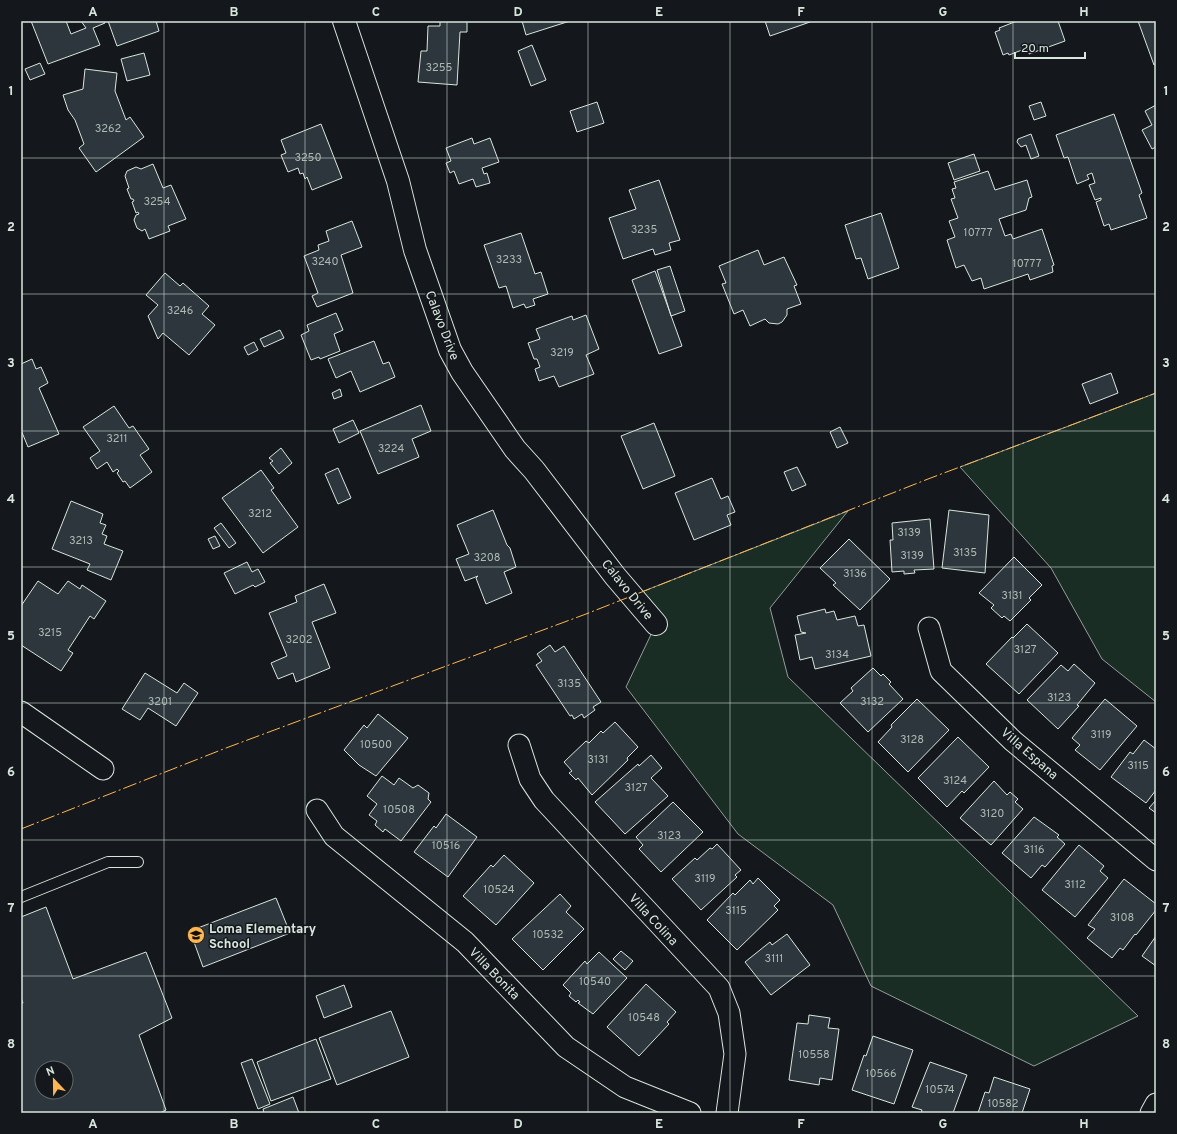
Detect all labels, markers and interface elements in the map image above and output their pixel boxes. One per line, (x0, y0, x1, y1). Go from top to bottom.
text: A (88, 5, 98, 21)
text: B (230, 5, 239, 21)
text: C (372, 5, 380, 21)
text: D (513, 5, 523, 21)
text: E (655, 5, 663, 21)
text: F (797, 5, 805, 21)
text: G (939, 5, 948, 21)
text: H (1079, 5, 1089, 21)
scale bar (1015, 34, 1085, 60)
text: 20 m (1021, 41, 1049, 57)
house number: 3255 (426, 61, 453, 75)
text: 1 (8, 84, 14, 100)
text: 1 (1163, 84, 1169, 100)
house number: 3262 (95, 122, 121, 136)
house number: 3250 (294, 151, 322, 165)
house number: 3254 (143, 195, 171, 209)
text: 2 (7, 220, 15, 236)
text: 2 (1162, 220, 1170, 236)
house number: 3235 (631, 223, 657, 237)
house number: 10777 (964, 226, 993, 240)
house number: 3233 (496, 253, 522, 267)
house number: 3240 (312, 255, 338, 269)
house number: 10777 (1013, 257, 1042, 271)
street label: Calavo Drive (421, 289, 462, 363)
house number: 3246 (167, 304, 193, 318)
house number: 3219 (550, 346, 574, 360)
text: 3 (7, 356, 15, 372)
text: 3 (1162, 356, 1170, 372)
house number: 3211 (106, 432, 128, 446)
house number: 3224 (378, 442, 404, 456)
text: 4 (7, 492, 15, 508)
text: 4 (1162, 492, 1170, 508)
house number: 3212 (248, 507, 272, 521)
house number: 3139 (897, 526, 921, 540)
house number: 3213 (69, 534, 93, 548)
house number: 3135 (953, 546, 977, 560)
house number: 3139 (900, 549, 924, 563)
house number: 3208 (474, 551, 500, 565)
street label: Calavo Drive (597, 557, 656, 624)
house number: 3136 (843, 567, 867, 581)
house number: 3131 (1001, 589, 1023, 603)
house number: 3215 (38, 626, 62, 640)
text: 5 (7, 629, 15, 645)
text: 5 (1162, 629, 1170, 645)
house number: 3202 (286, 633, 312, 647)
house number: 3127 (1013, 643, 1037, 657)
house number: 3134 (825, 648, 849, 662)
house number: 3135 (557, 677, 581, 691)
house number: 3123 (1047, 691, 1071, 705)
house number: 3201 (148, 695, 172, 709)
house number: 3132 (860, 695, 884, 709)
street label: Villa Espana (997, 725, 1061, 784)
house number: 3119 (1090, 728, 1112, 742)
house number: 3128 (900, 733, 924, 747)
house number: 10500 (360, 738, 392, 752)
house number: 3131 (587, 753, 609, 767)
house number: 3115 (1127, 759, 1149, 773)
text: 6 (7, 765, 15, 781)
text: 6 (1162, 765, 1170, 781)
house number: 3124 (943, 774, 967, 788)
house number: 3127 (624, 781, 648, 795)
house number: 10508 (383, 803, 415, 817)
house number: 3120 (980, 807, 1004, 821)
house number: 3123 (657, 829, 681, 843)
house number: 10516 (432, 839, 460, 853)
house number: 3116 (1023, 843, 1045, 857)
house number: 3119 (694, 872, 716, 886)
house number: 3112 (1064, 878, 1086, 892)
house number: 10524 (483, 883, 515, 897)
street label: Villa Colina (624, 891, 681, 950)
text: 7 (8, 901, 15, 917)
text: 7 (1163, 901, 1170, 917)
house number: 3115 (725, 904, 747, 918)
house number: 3108 (1110, 911, 1134, 925)
place label: Loma Elementary School (209, 922, 317, 953)
school or university icon: Loma Elementary School (186, 925, 206, 945)
house number: 10532 (532, 928, 564, 942)
street label: Villa Bonita (465, 945, 522, 1004)
house number: 3111 (765, 952, 783, 966)
house number: 10540 (579, 975, 611, 989)
house number: 10548 (628, 1011, 660, 1025)
text: 8 (7, 1037, 15, 1053)
text: 8 (1162, 1037, 1170, 1053)
house number: 10558 (798, 1048, 830, 1062)
north arrow (34, 1060, 74, 1100)
text: N (44, 1064, 57, 1080)
house number: 10566 (865, 1067, 897, 1081)
house number: 10574 (925, 1083, 955, 1097)
house number: 10582 (987, 1097, 1019, 1111)
text: A (88, 1117, 98, 1133)
text: B (230, 1117, 239, 1133)
text: C (372, 1117, 380, 1133)
text: D (513, 1117, 523, 1133)
text: E (655, 1117, 663, 1133)
text: F (797, 1117, 805, 1133)
text: G (939, 1117, 948, 1133)
text: H (1079, 1117, 1089, 1133)

